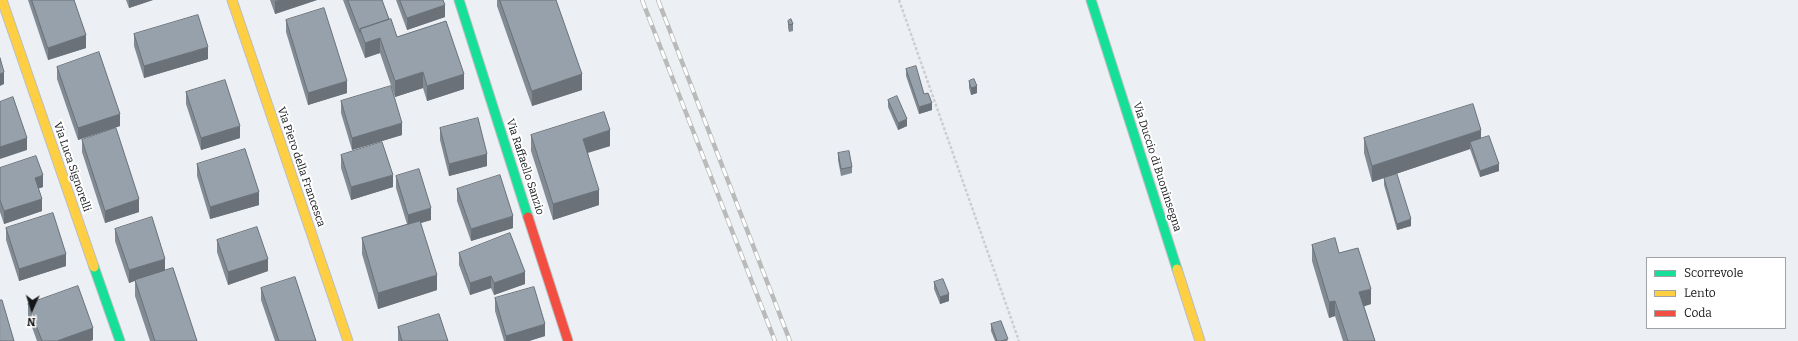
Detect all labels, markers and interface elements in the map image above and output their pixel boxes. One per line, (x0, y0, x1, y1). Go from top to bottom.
street label: Via Duccio di Buoninsegna (1130, 101, 1184, 233)
street label: Via Piero della Francesca (274, 105, 328, 229)
street label: Via Raffaello Sanzio (503, 117, 547, 217)
street label: Via Luca Signorelli (50, 120, 94, 214)
legend (1646, 257, 1786, 329)
text: Scorrevole (1684, 266, 1743, 280)
text: Lento (1684, 286, 1716, 300)
north arrow (12, 289, 52, 329)
text: Coda (1684, 306, 1712, 320)
text: N (27, 315, 36, 328)

